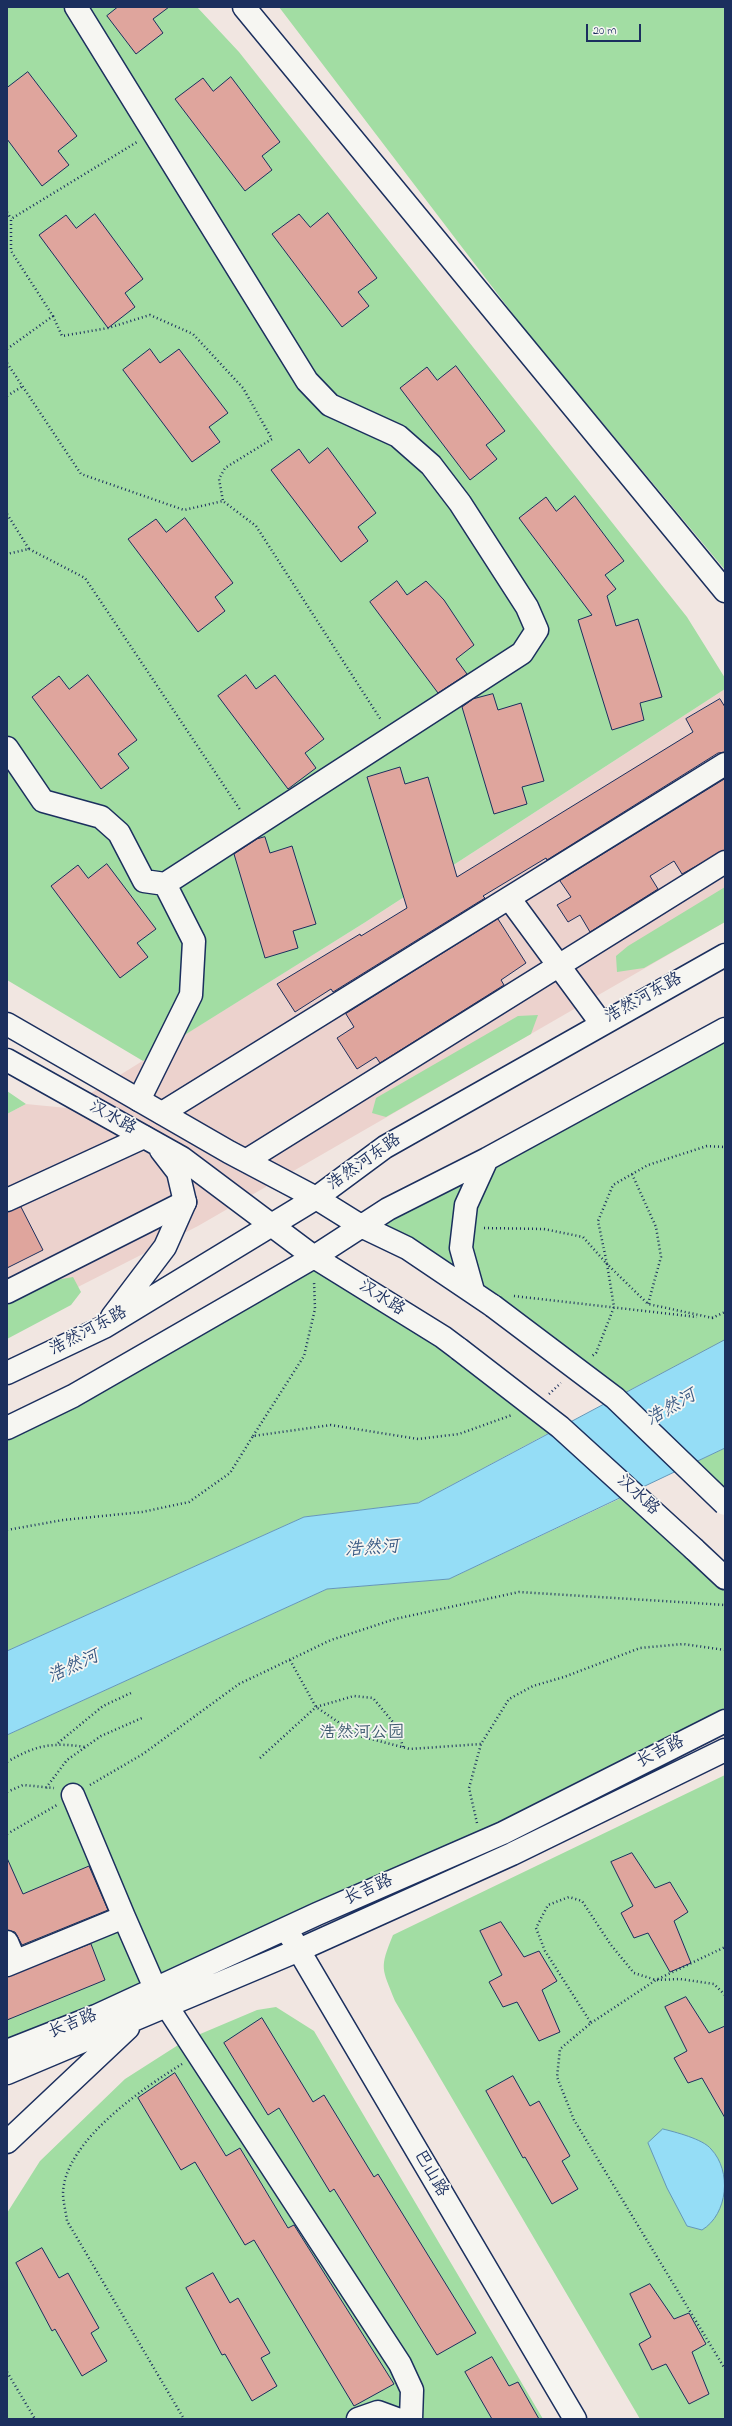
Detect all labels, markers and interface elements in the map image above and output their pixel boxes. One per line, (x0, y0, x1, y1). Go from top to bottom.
scale bar (588, 16, 643, 42)
text: 20 m (593, 22, 616, 40)
street label: 浩然河东路 (602, 969, 686, 1029)
street label: 汉水路 (85, 1098, 139, 1140)
street label: 浩然河东路 (324, 1130, 406, 1196)
street label: 汉水路 (354, 1277, 408, 1321)
street label: 浩然河东路 (47, 1303, 131, 1361)
water label: 浩然河 (643, 1386, 701, 1432)
street label: 汉水路 (611, 1471, 663, 1521)
water label: 浩然河 (344, 1537, 400, 1563)
water label: 浩然河 (45, 1647, 103, 1689)
park label: 浩然河公园 (320, 1724, 404, 1744)
street label: 长吉路 (634, 1732, 688, 1774)
street label: 长吉路 (342, 1871, 396, 1911)
street label: 长吉路 (46, 2006, 100, 2044)
street label: 巴山路 (408, 2147, 452, 2201)

